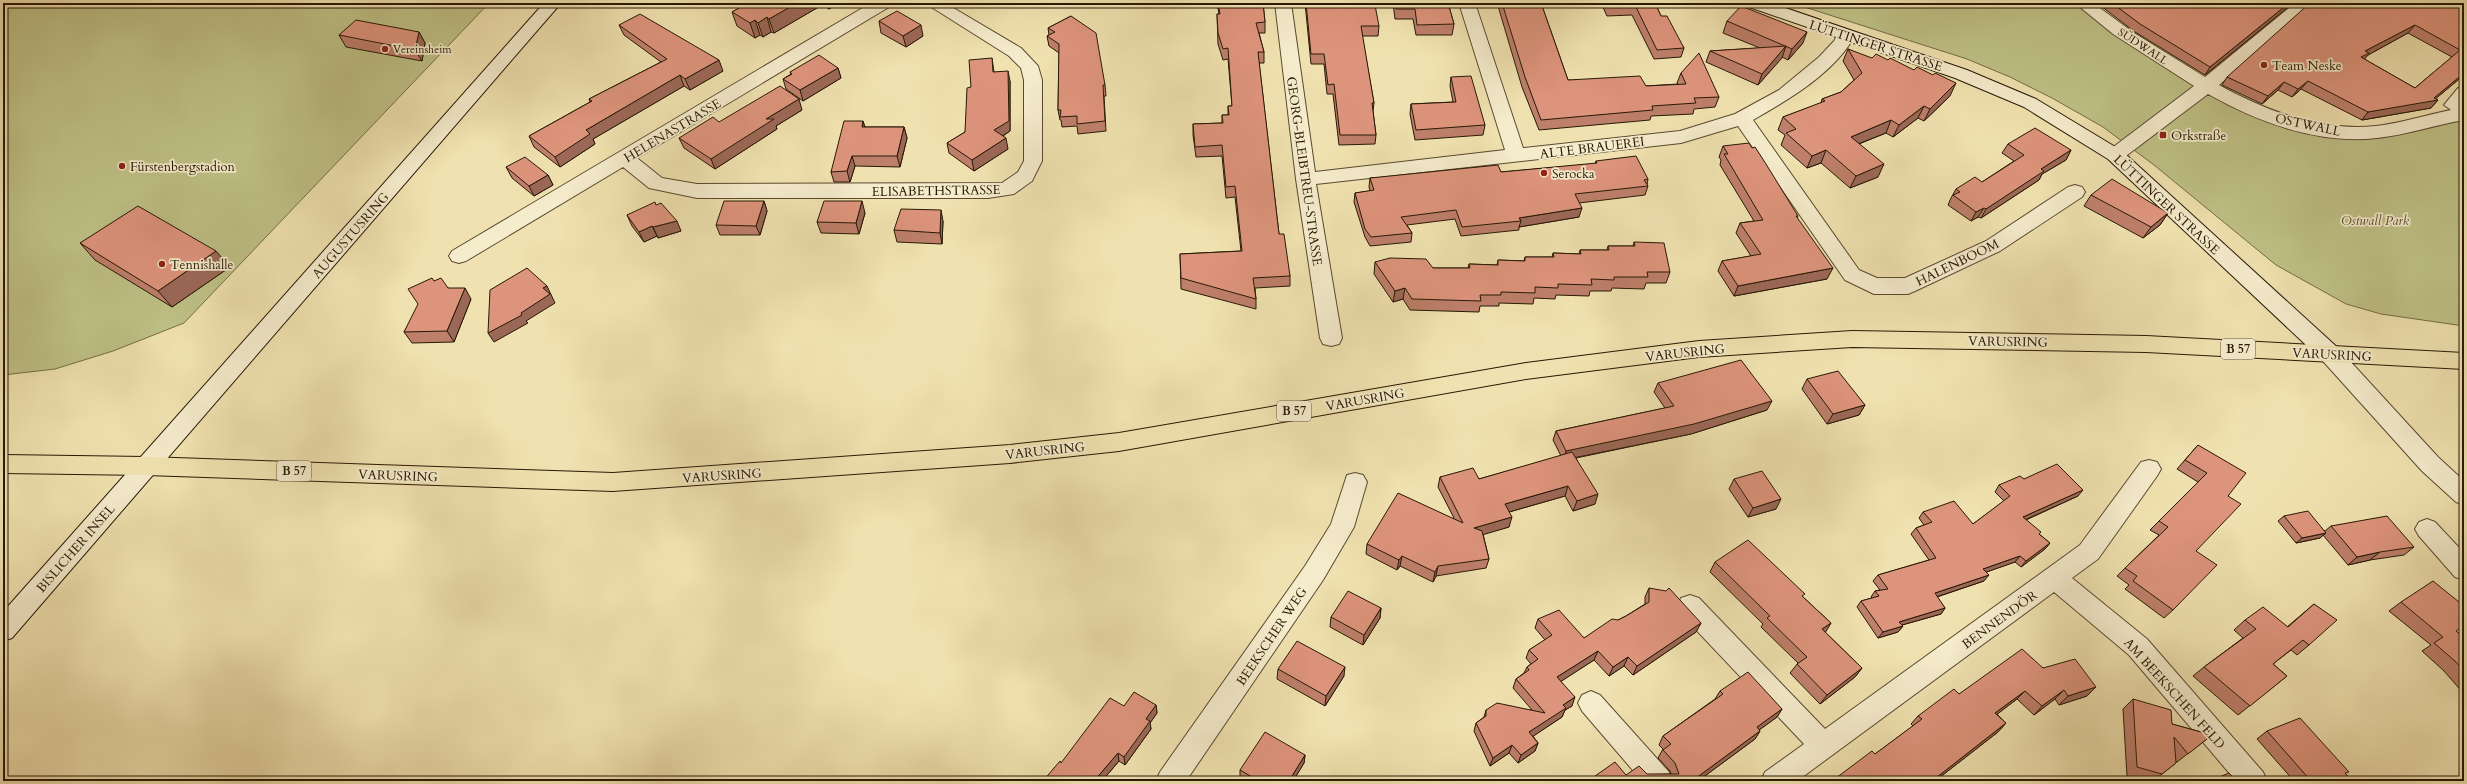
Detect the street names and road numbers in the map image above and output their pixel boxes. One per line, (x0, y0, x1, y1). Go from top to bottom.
street label: LÜTTINGER STRASSE (1807, 16, 1945, 76)
street label: SÜDWALL (2115, 25, 2171, 68)
street label: GEORG-BLEIBTREU-STRASSE (1282, 75, 1326, 267)
street label: HELENASTRASSE (621, 95, 724, 167)
street label: OSTWALL (2273, 109, 2342, 141)
street label: ALTE BRAUEREI (1539, 133, 1646, 163)
street label: LÜTTINGER STRASSE (2109, 151, 2223, 259)
street label: ELISABETHSTRASSE (872, 181, 1001, 201)
street label: AUGUSTUSRING (308, 189, 393, 283)
street label: HALENBOOM (1913, 235, 2002, 291)
street label: VARUSRING (1968, 332, 2048, 352)
road number: B 57 (2221, 339, 2255, 359)
street label: VARUSRING (1644, 340, 1726, 366)
street label: VARUSRING (2292, 344, 2372, 366)
street label: VARUSRING (1324, 384, 1406, 416)
road number: B 57 (1277, 401, 1311, 421)
street label: VARUSRING (1004, 438, 1086, 464)
road number: B 57 (277, 461, 311, 481)
street label: VARUSRING (682, 464, 762, 488)
street label: VARUSRING (358, 466, 438, 486)
street label: BISLICHER INSEL (32, 501, 119, 597)
street label: BEEKSCHER WEG (1232, 584, 1311, 689)
street label: BENNENDÖR (1958, 586, 2041, 653)
street label: AM BEEKSCHEN FELD (2120, 634, 2229, 753)

